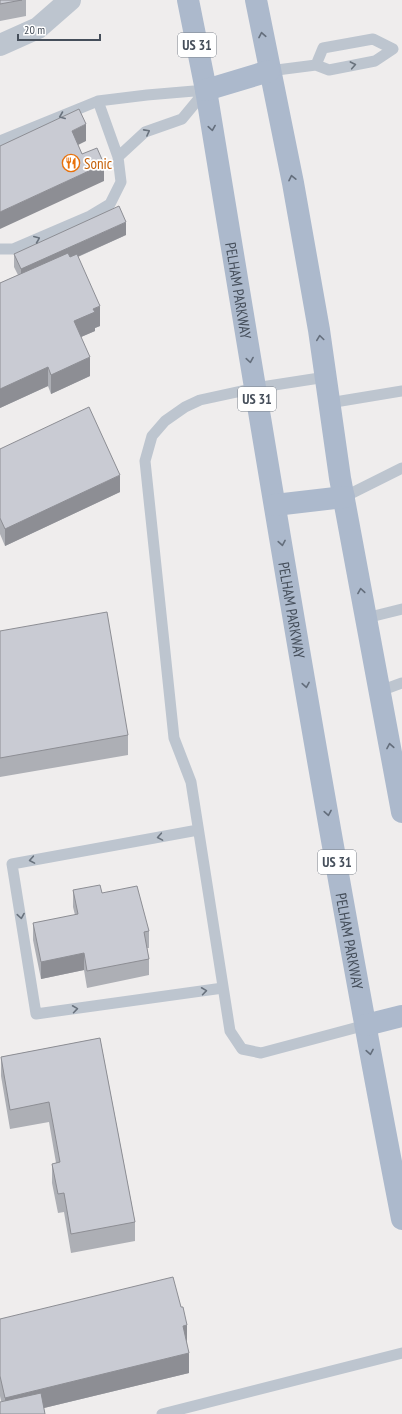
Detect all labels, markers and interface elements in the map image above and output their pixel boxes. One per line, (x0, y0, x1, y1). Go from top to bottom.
scale bar (18, 16, 100, 42)
text: 20 m (24, 22, 45, 37)
one-way arrow (259, 32, 267, 38)
road number: US 31 (178, 33, 216, 57)
one-way arrow (350, 61, 357, 70)
one-way arrow (59, 111, 66, 119)
one-way arrow (207, 125, 216, 132)
one-way arrow (143, 129, 151, 137)
restaurant icon: Sonic (61, 153, 81, 173)
place label: Sonic (84, 154, 113, 173)
one-way arrow (288, 175, 296, 181)
one-way arrow (33, 235, 40, 243)
street label: PELHAM PARKWAY (222, 241, 256, 340)
one-way arrow (316, 335, 325, 341)
one-way arrow (245, 357, 254, 363)
road number: US 31 (238, 387, 276, 411)
one-way arrow (277, 540, 286, 546)
street label: PELHAM PARKWAY (275, 560, 310, 660)
one-way arrow (357, 588, 366, 594)
one-way arrow (301, 682, 310, 688)
one-way arrow (386, 743, 395, 749)
one-way arrow (324, 810, 332, 816)
one-way arrow (157, 832, 163, 841)
road number: US 31 (318, 850, 356, 874)
one-way arrow (29, 856, 35, 864)
street label: PELHAM PARKWAY (332, 891, 368, 991)
one-way arrow (16, 913, 24, 920)
one-way arrow (201, 987, 207, 996)
one-way arrow (72, 1005, 78, 1014)
one-way arrow (366, 1048, 374, 1055)

